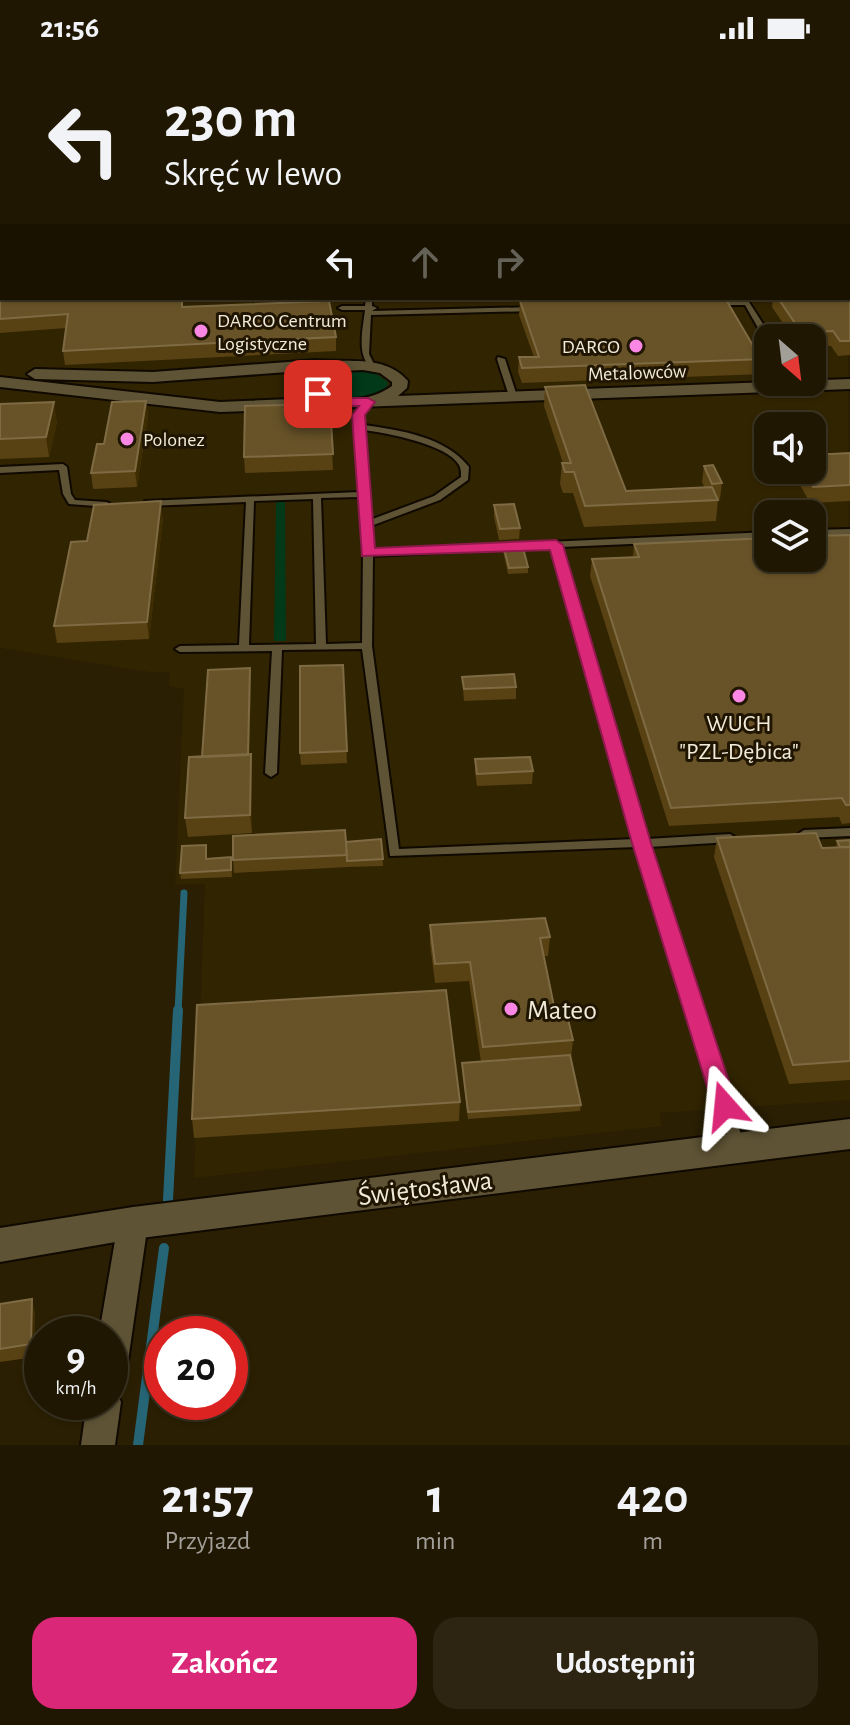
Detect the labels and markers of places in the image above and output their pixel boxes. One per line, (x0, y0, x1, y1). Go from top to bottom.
place label: DARCO Centrum Logistyczne (217, 311, 347, 354)
marker: DARCO Centrum Logistyczne (192, 322, 210, 340)
place label: DARCO (562, 337, 620, 357)
marker: DARCO (627, 337, 645, 355)
pin (284, 360, 352, 428)
marker: Polonez (118, 430, 136, 448)
place label: Polonez (143, 430, 205, 450)
marker: WUCH "PZL-Dębica" (730, 687, 748, 705)
place label: WUCH "PZL-Dębica" (679, 712, 799, 764)
place label: Mateo (527, 997, 597, 1025)
marker: Mateo (502, 1000, 520, 1018)

